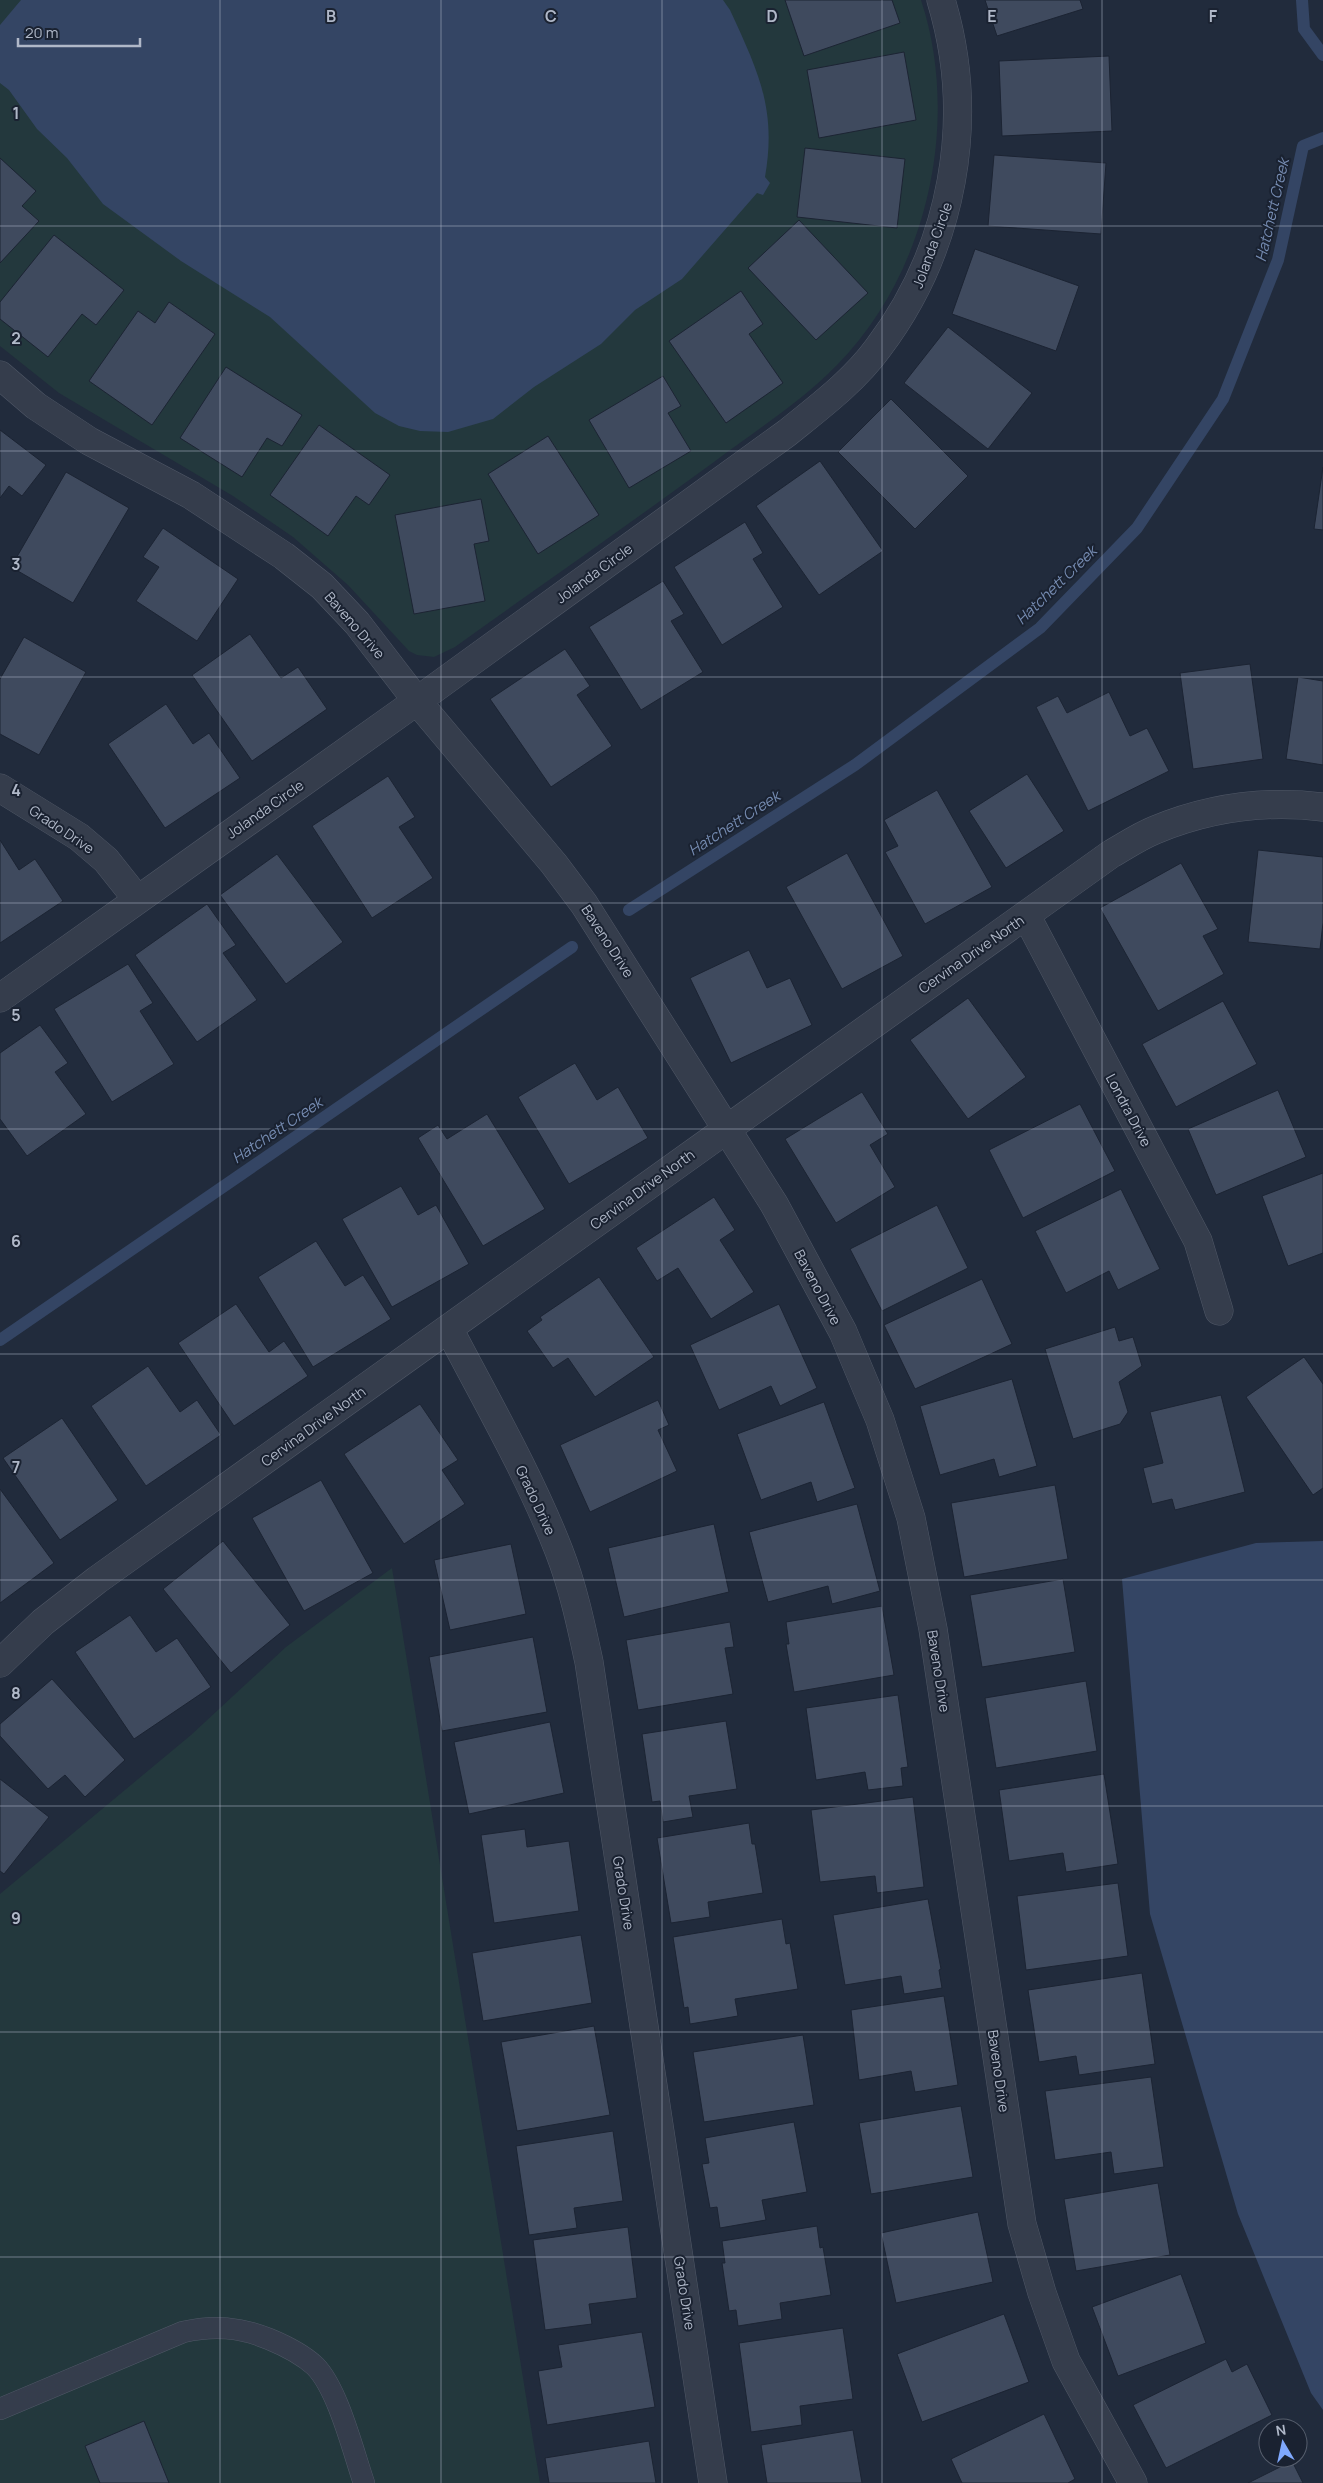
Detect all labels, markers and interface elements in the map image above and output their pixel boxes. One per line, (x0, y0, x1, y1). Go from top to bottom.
text: B (326, 5, 336, 27)
text: C (545, 5, 557, 27)
text: D (766, 5, 778, 27)
text: E (987, 5, 997, 27)
text: F (1209, 5, 1218, 27)
scale bar (18, 15, 140, 47)
text: 20 m (25, 22, 58, 43)
text: 1 (12, 102, 20, 124)
water label: Hatchett Creek (1250, 154, 1295, 264)
street label: Jolanda Circle (908, 199, 956, 291)
text: 2 (11, 327, 21, 349)
street label: Jolanda Circle (552, 539, 636, 607)
water label: Hatchett Creek (1011, 539, 1103, 629)
text: 3 (11, 553, 21, 575)
street label: Baveno Drive (321, 587, 389, 663)
street label: Jolanda Circle (223, 775, 307, 843)
text: 4 (11, 779, 21, 801)
water label: Hatchett Creek (684, 784, 786, 861)
street label: Grado Drive (26, 800, 98, 858)
street label: Baveno Drive (577, 901, 639, 981)
street label: Cervina Drive North (914, 910, 1028, 998)
text: 5 (11, 1004, 21, 1026)
street label: Londra Drive (1102, 1070, 1156, 1150)
water label: Hatchett Creek (227, 1090, 329, 1168)
street label: Cervina Drive North (586, 1145, 698, 1233)
text: 6 (11, 1230, 21, 1252)
street label: Baveno Drive (790, 1246, 846, 1328)
street label: Cervina Drive North (257, 1382, 369, 1470)
text: 7 (12, 1456, 20, 1478)
street label: Grado Drive (512, 1462, 560, 1538)
street label: Baveno Drive (923, 1629, 955, 1713)
text: 8 (11, 1682, 21, 1704)
street label: Grado Drive (609, 1855, 639, 1931)
text: 9 (11, 1907, 21, 1929)
street label: Baveno Drive (984, 2029, 1014, 2113)
street label: Grado Drive (670, 2255, 700, 2331)
north arrow (1258, 2418, 1308, 2468)
text: N (1274, 2419, 1287, 2440)

